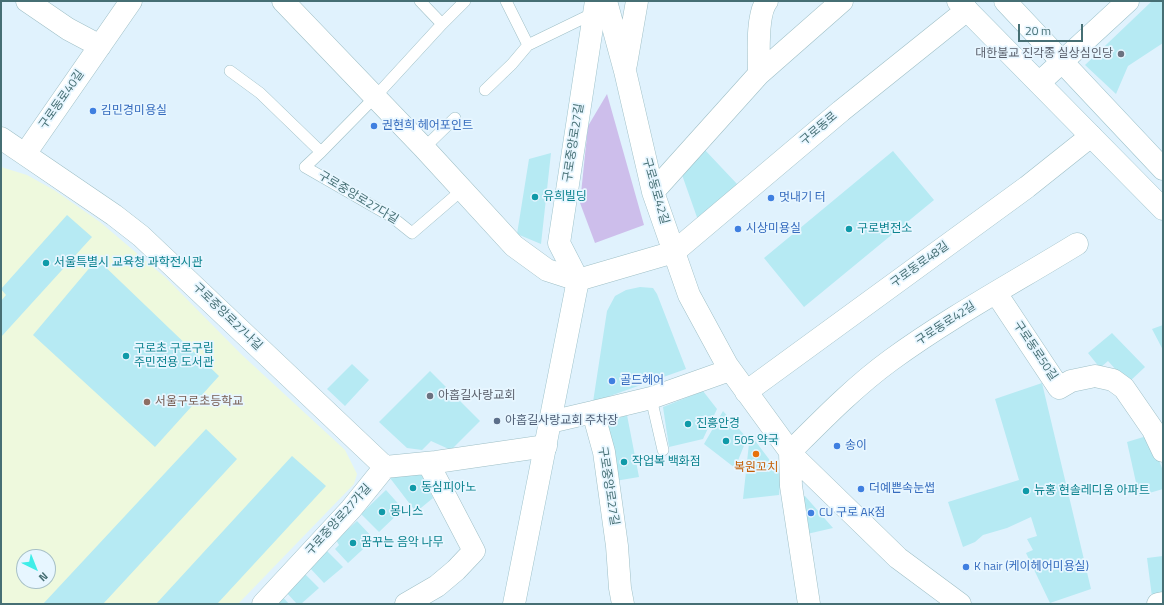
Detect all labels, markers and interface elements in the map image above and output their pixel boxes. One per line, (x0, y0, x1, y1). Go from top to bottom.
scale bar (1020, 16, 1085, 42)
text: 20 m (1025, 21, 1051, 40)
place label: 대한불교 진각종 실상심인당 (975, 47, 1113, 61)
marker: 대한불교 진각종 실상심인당 (1116, 49, 1126, 59)
street label: 구로동로40길 (36, 68, 88, 132)
street label: 구로중앙로27길 (561, 103, 587, 183)
place label: 김민경미용실 (101, 104, 167, 118)
marker: 김민경미용실 (88, 106, 98, 116)
street label: 구로동로 (797, 109, 841, 149)
place label: 권현희 헤어포인트 (382, 119, 473, 133)
marker: 권현희 헤어포인트 (369, 121, 379, 131)
street label: 구로동로42길 (639, 156, 671, 226)
street label: 구로중앙로27다길 (315, 168, 401, 228)
place label: 유희빌딩 (543, 190, 587, 204)
place label: 멋내기 터 (779, 191, 826, 205)
marker: 유희빌딩 (530, 192, 540, 202)
marker: 멋내기 터 (766, 193, 776, 203)
place label: 시상미용실 (746, 222, 801, 236)
place label: 구로변전소 (857, 222, 912, 236)
marker: 시상미용실 (733, 224, 743, 234)
marker: 구로변전소 (844, 224, 854, 234)
street label: 구로동로48길 (888, 239, 952, 291)
place label: 서울특별시 교육청 과학전시관 (54, 256, 203, 270)
marker: 서울특별시 교육청 과학전시관 (41, 258, 51, 268)
street label: 구로중앙로27나길 (189, 280, 265, 354)
street label: 구로동로42길 (913, 299, 979, 349)
street label: 구로동로50길 (1010, 319, 1060, 383)
place label: 구로초 구로구립 주민전용 도서관 (134, 342, 214, 370)
marker: 구로초 구로구립 주민전용 도서관 (121, 351, 131, 361)
place label: 골드헤어 (620, 374, 664, 388)
marker: 골드헤어 (607, 376, 617, 386)
place label: 아홉길사랑교회 (438, 389, 515, 403)
marker: 아홉길사랑교회 (425, 391, 435, 401)
place label: 서울구로초등학교 (155, 395, 243, 409)
marker: 서울구로초등학교 (142, 397, 152, 407)
place label: 아홉길사랑교회 주차장 (505, 414, 618, 428)
marker: 아홉길사랑교회 주차장 (492, 416, 502, 426)
place label: 진흥안경 (696, 417, 740, 431)
marker: 진흥안경 (683, 419, 693, 429)
place label: 505 약국 (734, 434, 779, 448)
marker: 505 약국 (721, 436, 731, 446)
place label: 송이 (845, 439, 867, 453)
marker: 송이 (832, 441, 842, 451)
street label: 구로중앙로27길 (595, 446, 621, 526)
marker: 복원꼬치 (751, 449, 761, 459)
place label: 작업복 백화점 (632, 455, 701, 469)
marker: 작업복 백화점 (619, 457, 629, 467)
place label: 복원꼬치 (734, 461, 778, 475)
street label: 구로중앙로27가길 (303, 481, 375, 559)
place label: 동심피아노 (421, 481, 476, 495)
place label: 더예쁜속눈썹 (869, 482, 935, 496)
marker: 동심피아노 (408, 483, 418, 493)
marker: 더예쁜속눈썹 (856, 484, 866, 494)
place label: 뉴홍 현솔레디움 아파트 (1034, 484, 1150, 498)
marker: 뉴홍 현솔레디움 아파트 (1021, 486, 1031, 496)
place label: 몽니스 (390, 505, 423, 519)
place label: CU 구로 AK점 (819, 506, 886, 520)
marker: 몽니스 (377, 507, 387, 517)
marker: CU 구로 AK점 (806, 508, 816, 518)
place label: 꿈꾸는 음악 나무 (361, 536, 444, 550)
marker: 꿈꾸는 음악 나무 (348, 538, 358, 548)
north arrow (16, 549, 56, 589)
place label: K hair (케이헤어미용실) (974, 560, 1089, 574)
marker: K hair (케이헤어미용실) (961, 562, 971, 572)
text: N (35, 569, 52, 585)

